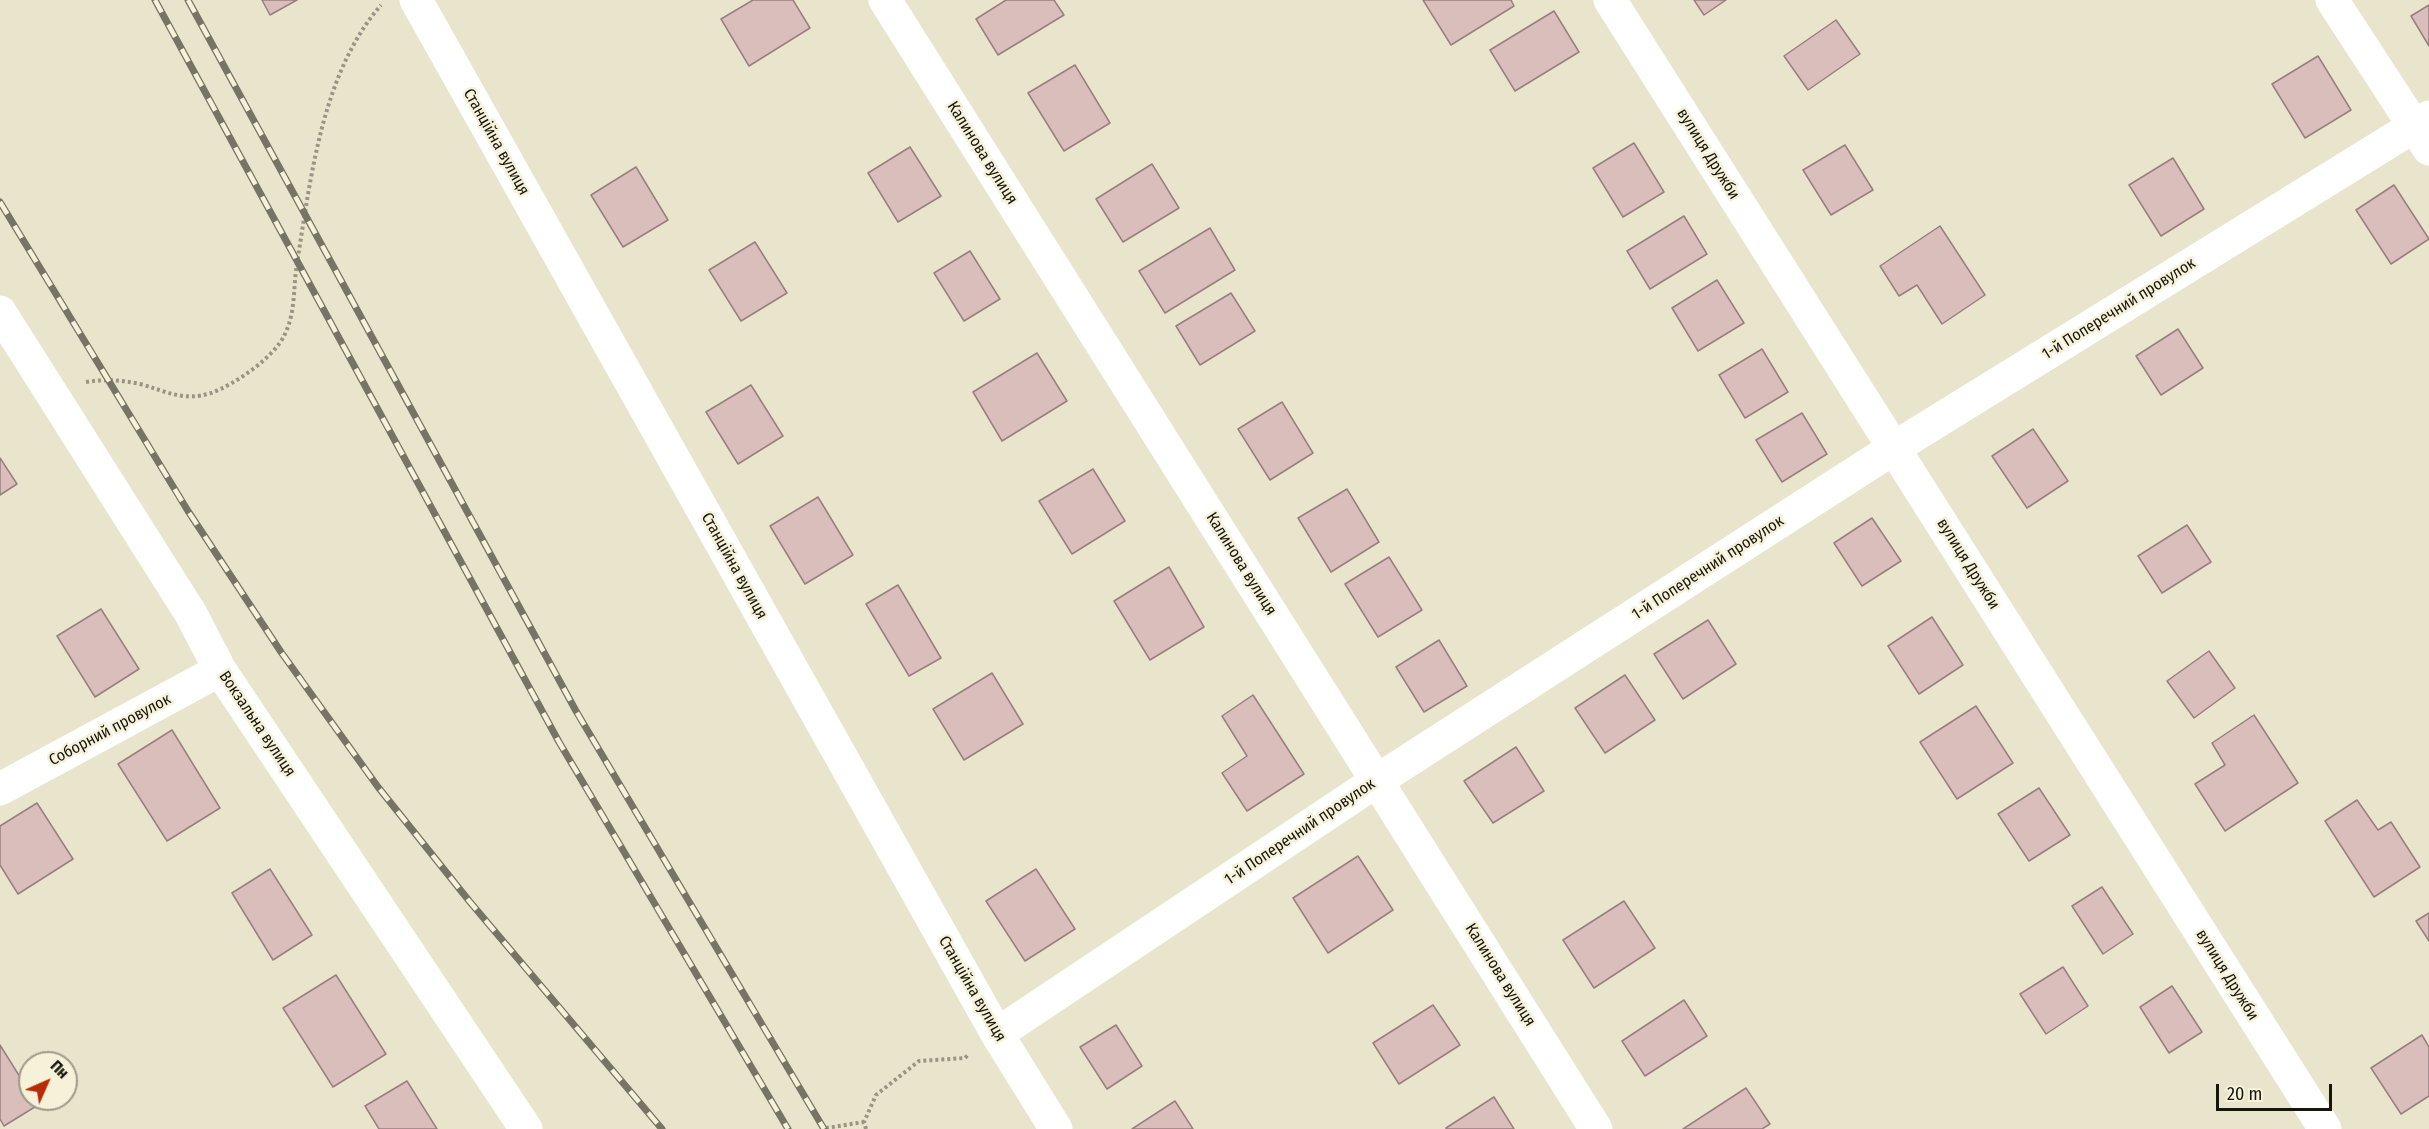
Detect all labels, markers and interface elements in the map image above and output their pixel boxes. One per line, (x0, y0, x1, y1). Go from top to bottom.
street label: Станційна вулиця (459, 85, 533, 199)
street label: Калинова вулиця (943, 98, 1021, 208)
street label: вулиця Дружби (1672, 105, 1744, 203)
street label: 1-й Поперечний провулок (2039, 254, 2199, 364)
street label: Станційна вулиця (697, 509, 771, 623)
street label: Калинова вулиця (1202, 509, 1280, 619)
street label: 1-й Поперечний провулок (1629, 512, 1787, 624)
street label: вулиця Дружби (1932, 515, 2004, 613)
street label: Вокзальна вулиця (215, 668, 299, 780)
street label: Соборний провулок (46, 690, 174, 770)
street label: 1-й Поперечний провулок (1221, 775, 1379, 889)
street label: Калинова вулиця (1461, 920, 1539, 1030)
street label: вулиця Дружби (2191, 926, 2263, 1024)
street label: Станційна вулиця (934, 933, 1010, 1045)
north arrow (18, 1051, 78, 1111)
text: Пн (47, 1056, 73, 1082)
scale bar (2219, 1072, 2334, 1110)
text: 20 m (2227, 1083, 2262, 1105)

